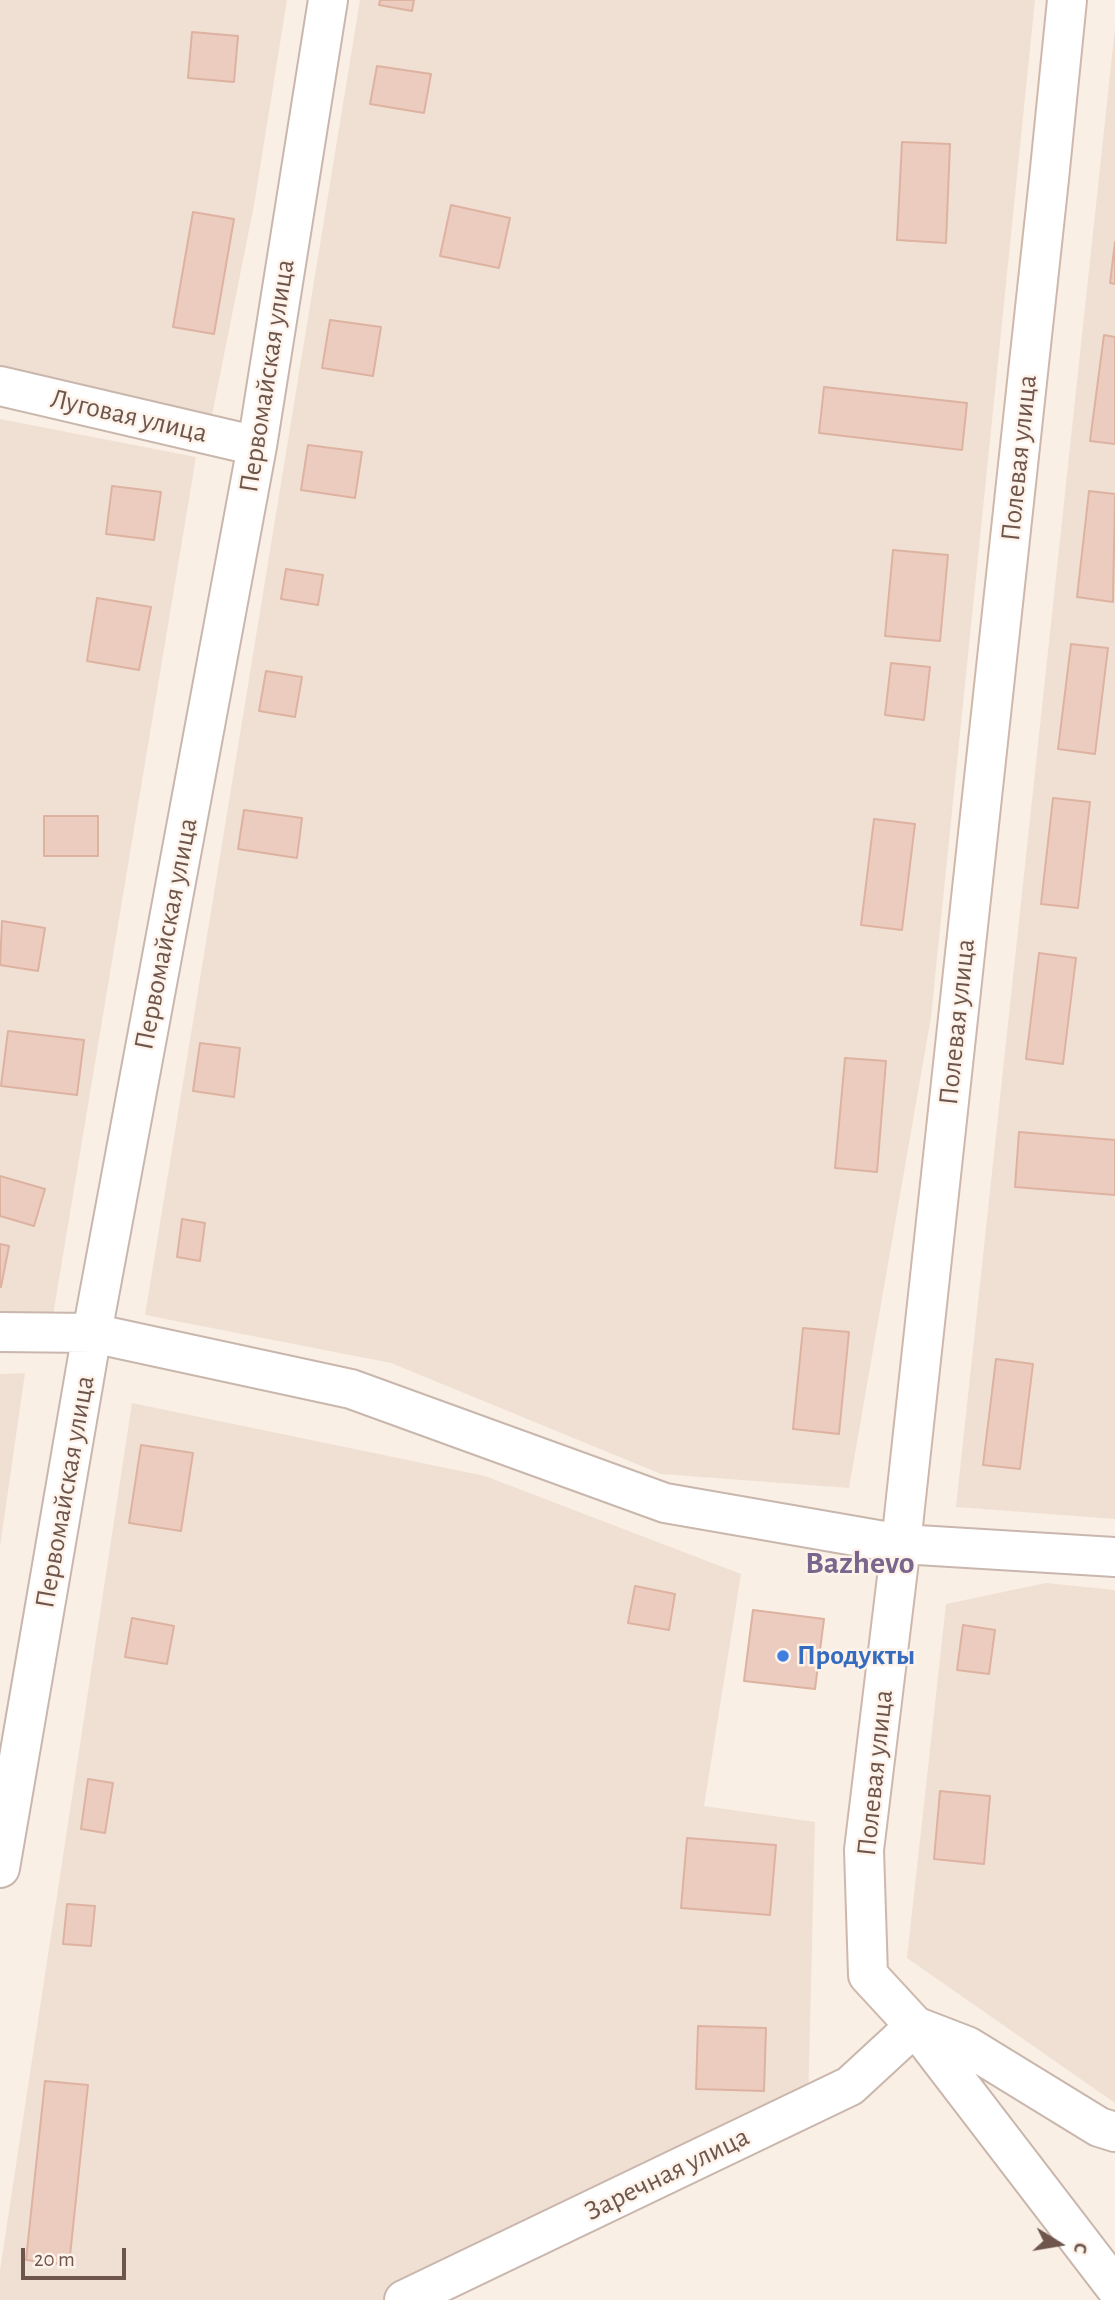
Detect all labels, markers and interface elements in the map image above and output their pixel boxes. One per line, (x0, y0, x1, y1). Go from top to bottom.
street label: Первомайская улица (232, 257, 302, 495)
street label: Полевая улица (994, 373, 1044, 543)
street label: Луговая улица (47, 382, 211, 450)
street label: Первомайская улица (127, 815, 205, 1053)
street label: Полевая улица (932, 937, 982, 1107)
street label: Первомайская улица (28, 1373, 102, 1611)
district label: Bazhevo (805, 1544, 915, 1582)
place label: Продукты (797, 1639, 915, 1673)
marker: Продукты (775, 1648, 791, 1664)
street label: Полевая улица (850, 1688, 900, 1858)
street label: Заречная улица (579, 2120, 755, 2228)
north arrow (1024, 2209, 1094, 2279)
scale bar (24, 2234, 130, 2278)
text: С (1070, 2241, 1090, 2255)
text: 20 m (34, 2249, 75, 2270)

